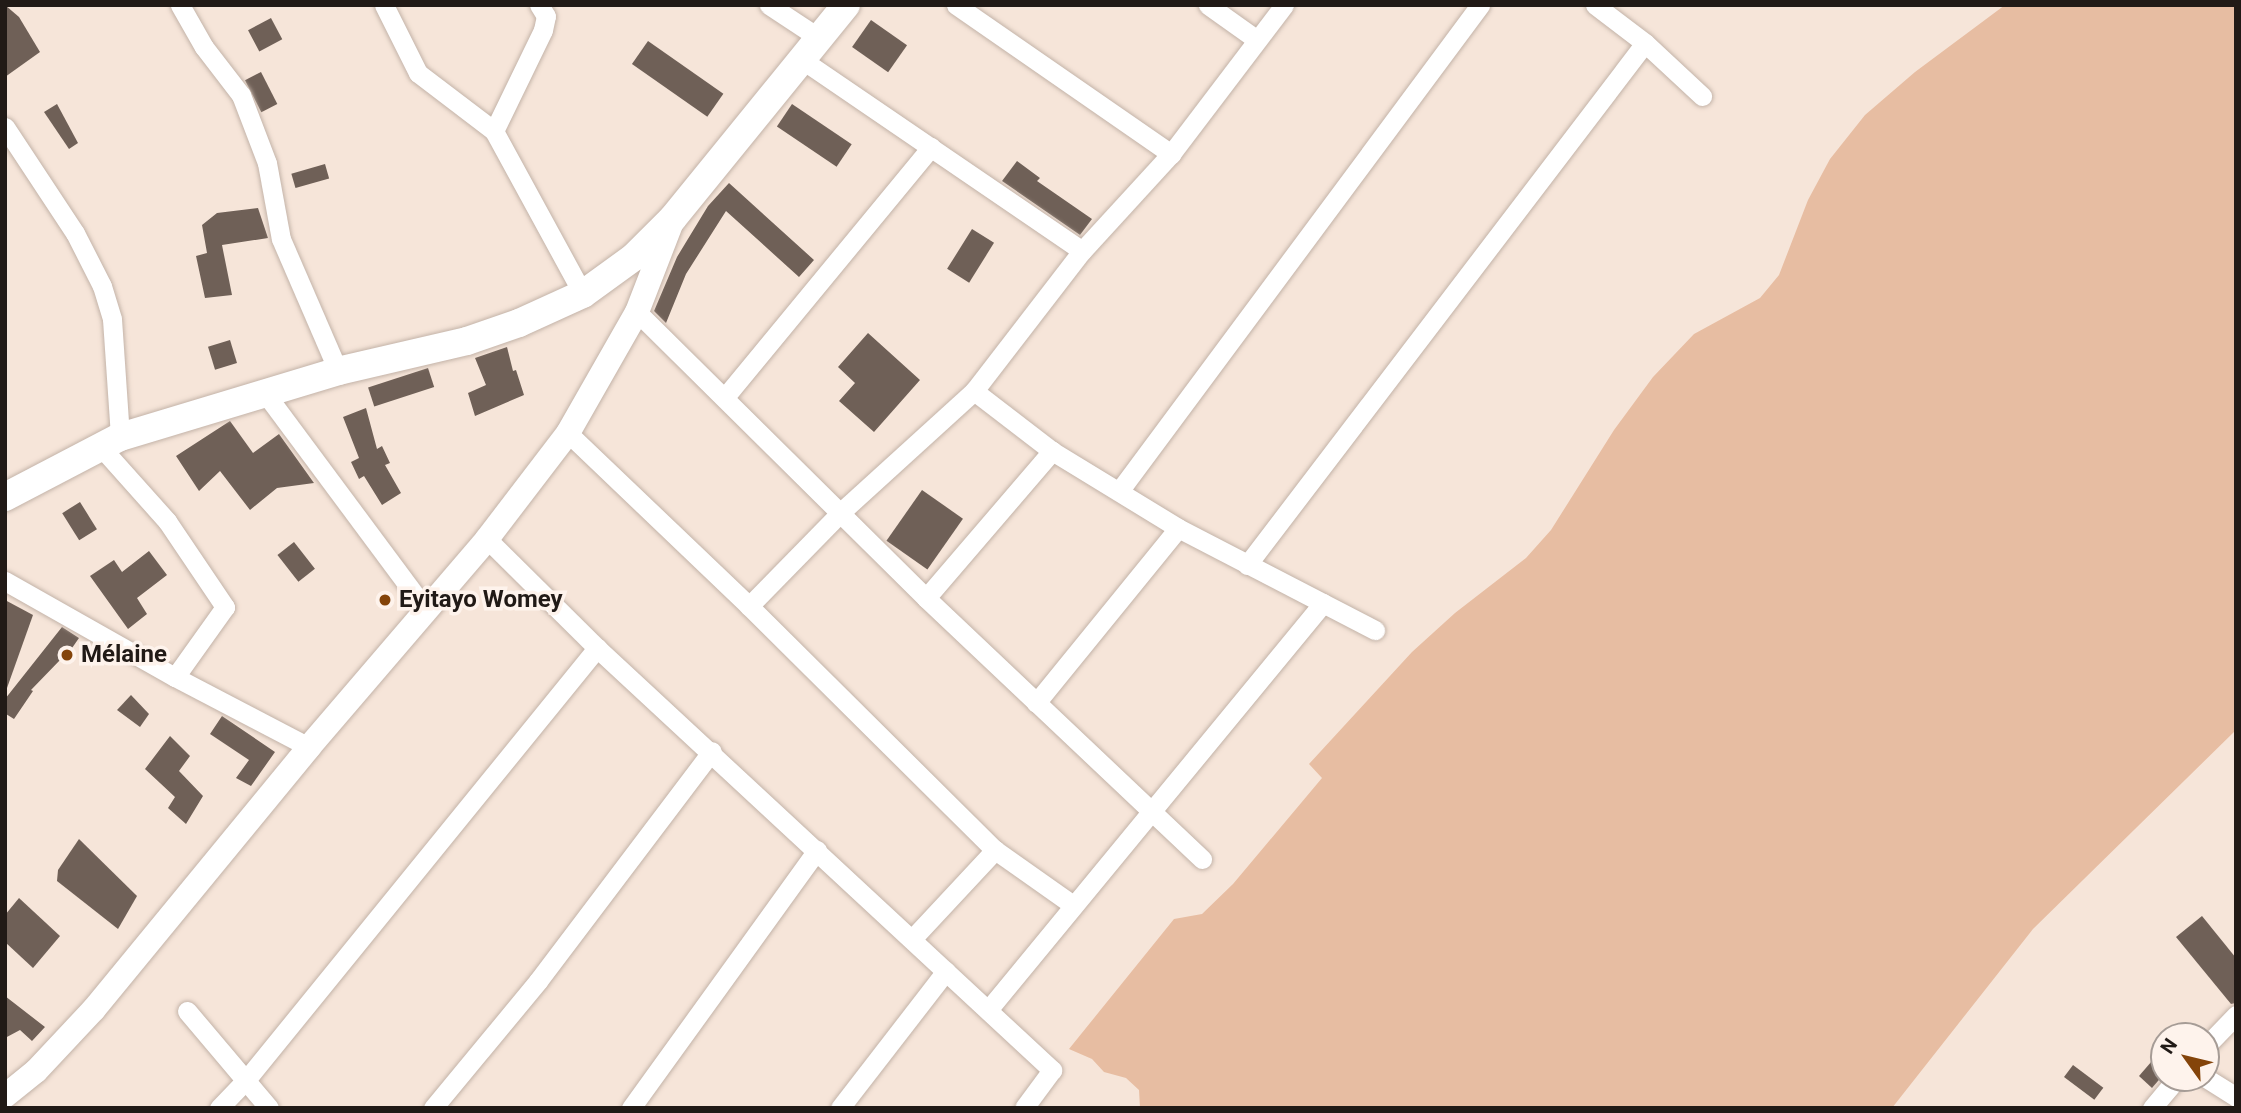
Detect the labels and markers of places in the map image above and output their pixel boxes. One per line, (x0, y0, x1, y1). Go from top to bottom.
place label: Eyitayo Womey (399, 586, 563, 614)
marker: Eyitayo Womey (377, 592, 393, 608)
place label: Mélaine (81, 641, 167, 669)
marker: Mélaine (59, 647, 75, 663)

